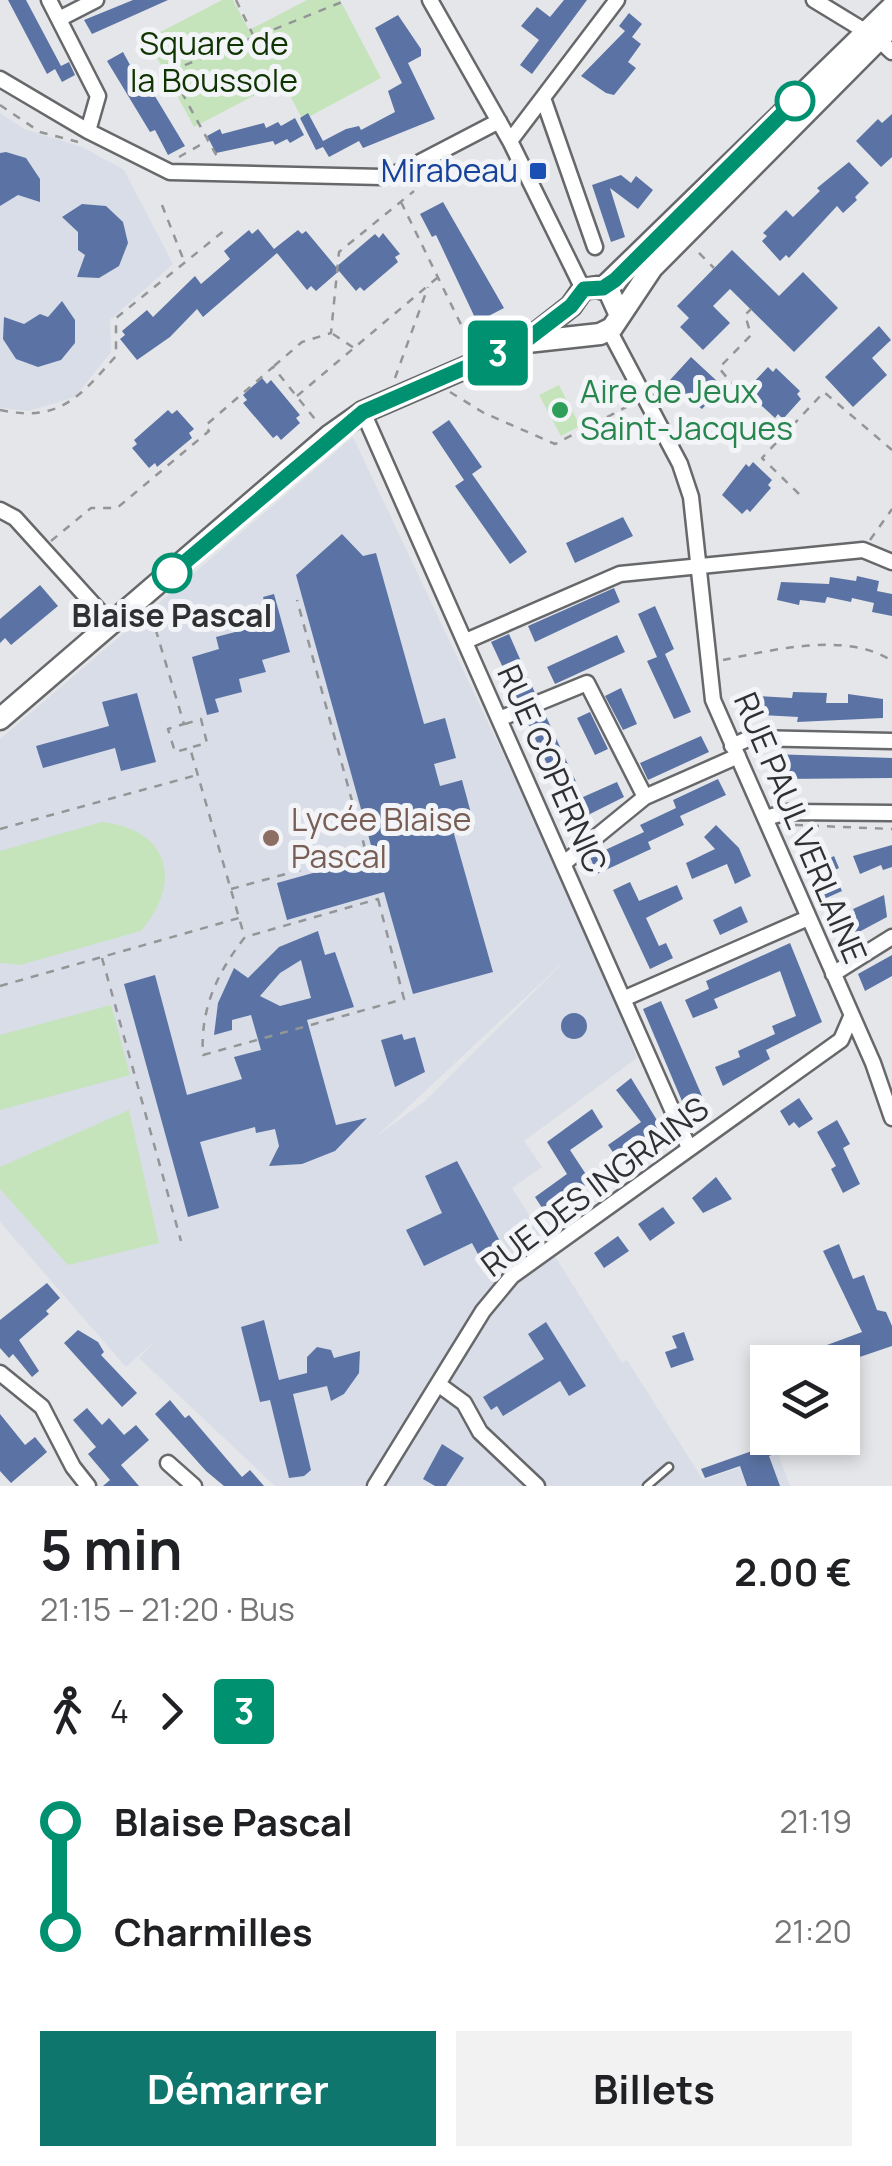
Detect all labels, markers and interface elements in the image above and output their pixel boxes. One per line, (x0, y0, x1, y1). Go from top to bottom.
park label: Square de la Boussole (130, 21, 298, 102)
unlabelled marker (776, 82, 814, 120)
place label: Mirabeau (381, 148, 518, 192)
marker: Mirabeau (527, 160, 549, 182)
line badge: 3 (466, 320, 530, 386)
text: 3 (488, 329, 508, 377)
place label: Aire de Jeux Saint-Jacques (580, 369, 793, 450)
marker: Aire de Jeux Saint-Jacques (549, 399, 571, 421)
marker: Blaise Pascal (153, 554, 191, 592)
place label: Blaise Pascal (72, 593, 272, 637)
street label: RUE COPERNIC (487, 658, 618, 880)
street label: RUE PAUL VERLAINE (724, 685, 878, 970)
place label: Lycée Blaise Pascal (291, 797, 471, 878)
marker: Lycée Blaise Pascal (260, 827, 282, 849)
street label: RUE DES INGRAINS (472, 1086, 717, 1286)
map controls (750, 1345, 860, 1455)
button: layers (750, 1345, 860, 1455)
text: 5 min (40, 1511, 183, 1587)
text: 2.00 € (734, 1545, 852, 1597)
text: 21:15 – 21:20 · Bus (40, 1587, 295, 1631)
icon: walk (40, 1684, 95, 1739)
icon: forward (144, 1684, 199, 1739)
text: 3 (234, 1687, 254, 1735)
text: 4 (110, 1689, 129, 1733)
text: Blaise Pascal (114, 1795, 353, 1847)
text: 21:19 (779, 1799, 852, 1843)
text: Charmilles (114, 1905, 312, 1957)
text: 21:20 (774, 1909, 852, 1953)
button: Démarrer (40, 2031, 436, 2146)
button: Billets (456, 2031, 852, 2146)

